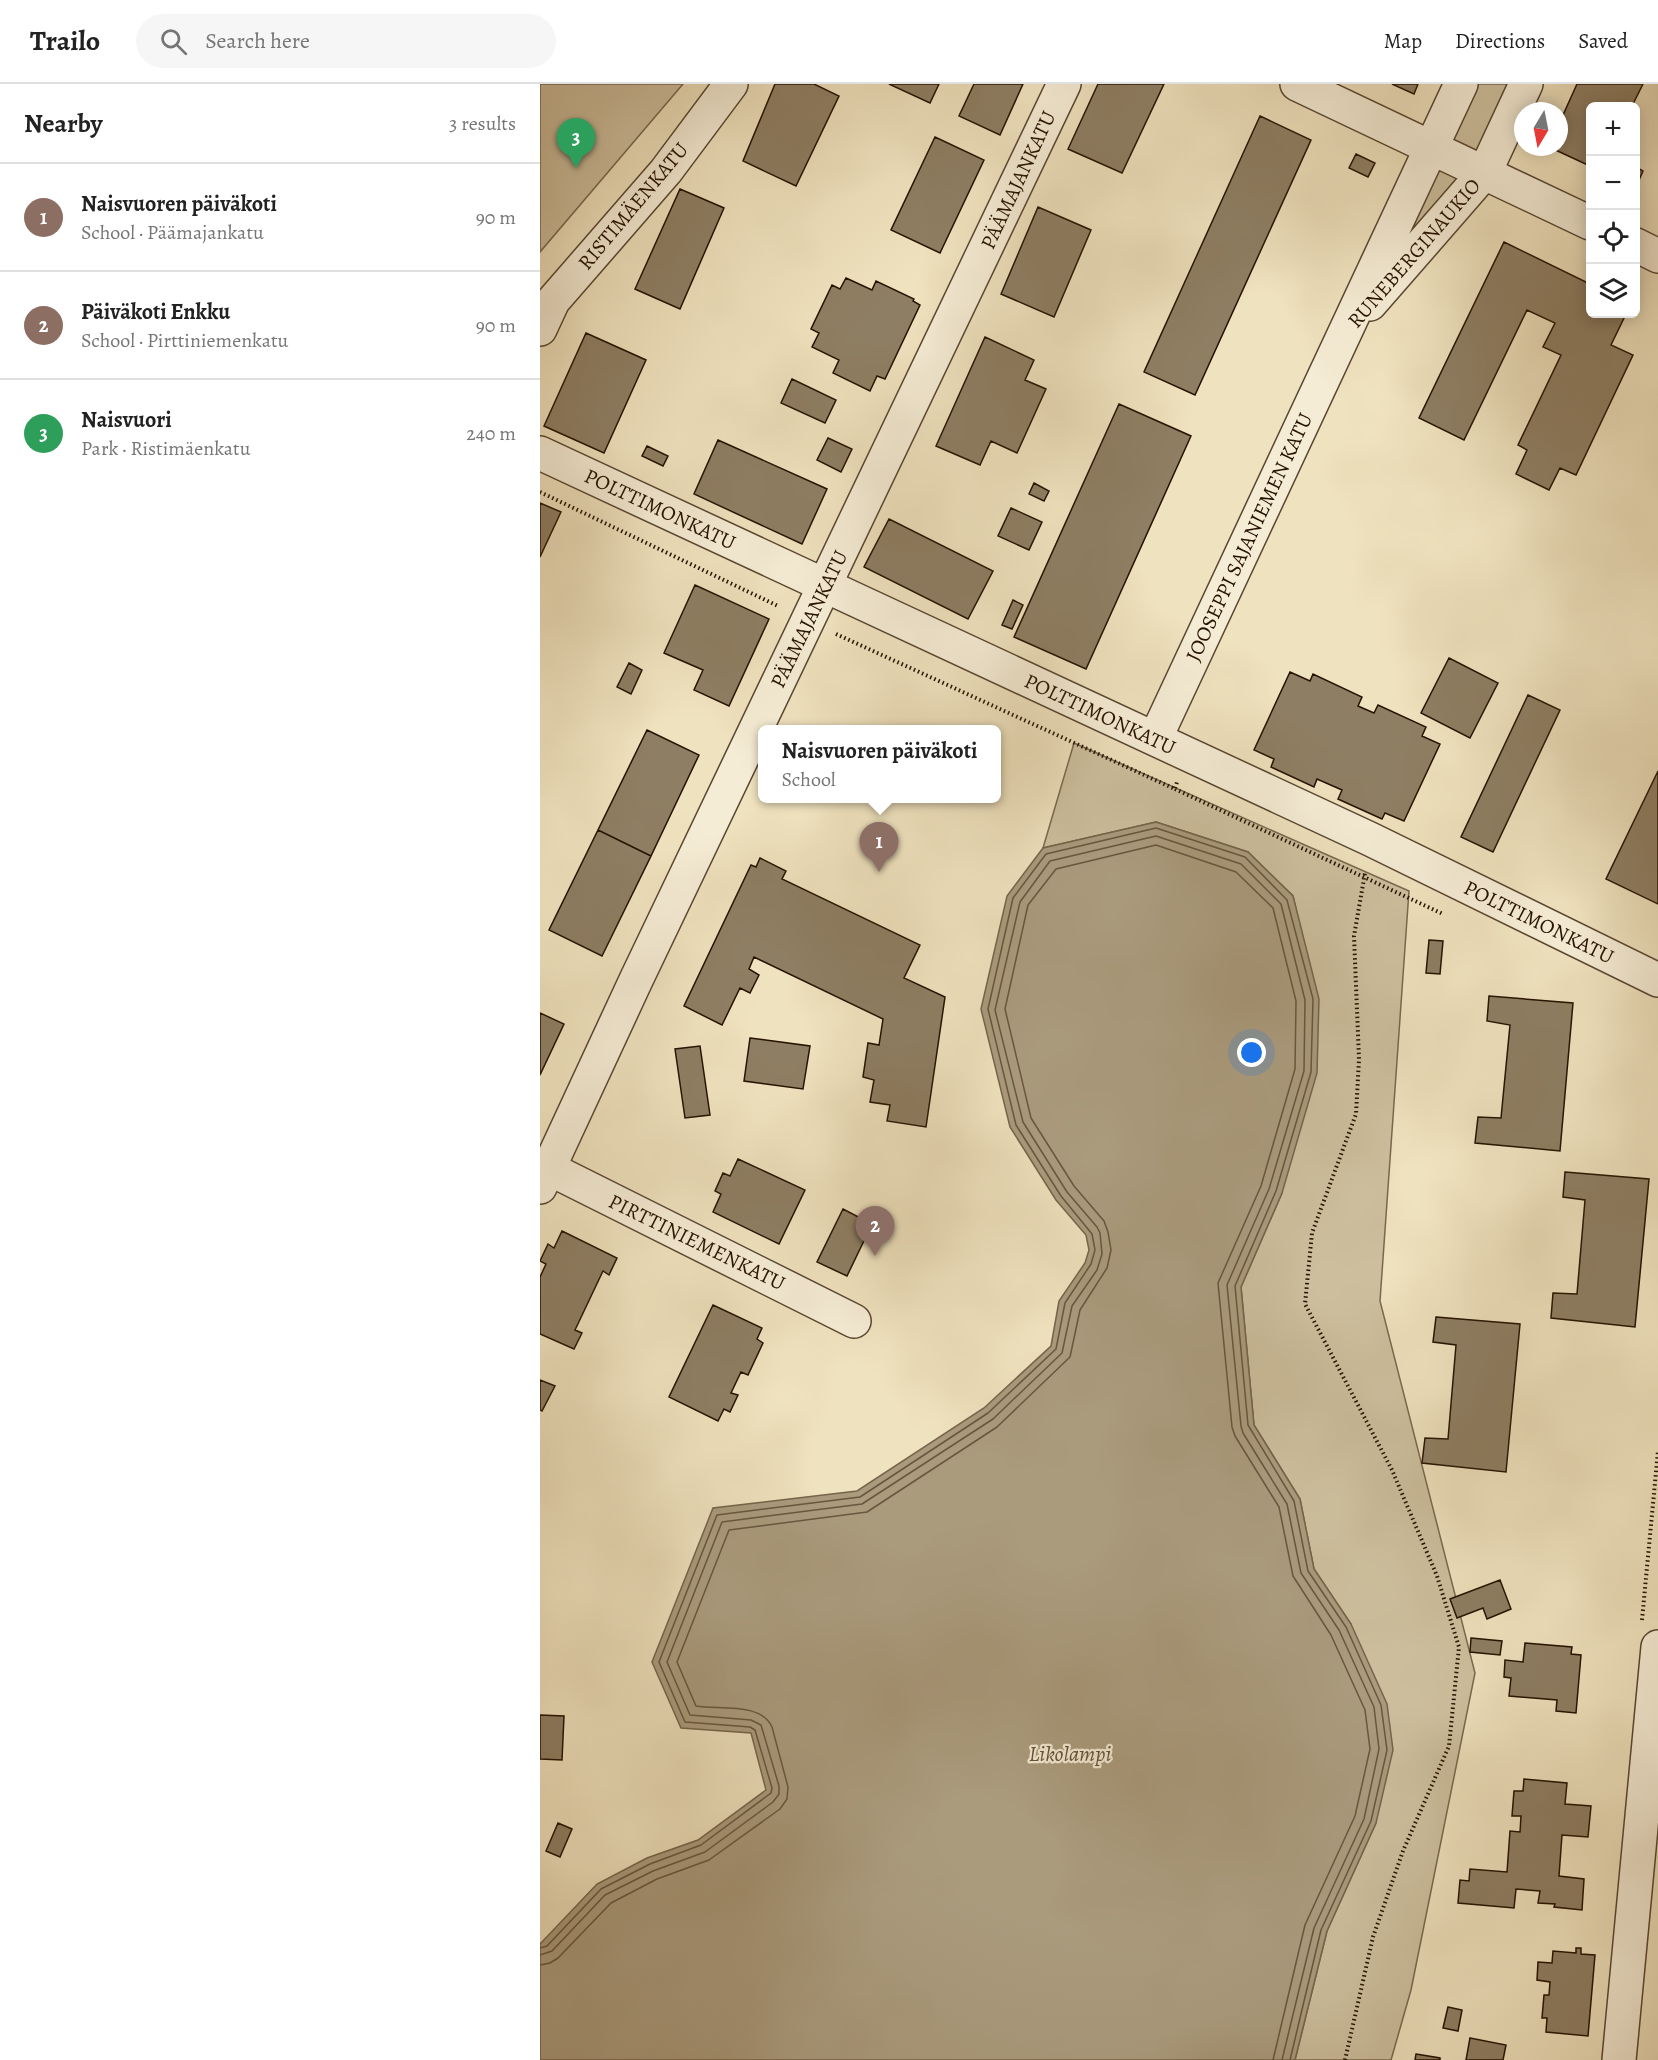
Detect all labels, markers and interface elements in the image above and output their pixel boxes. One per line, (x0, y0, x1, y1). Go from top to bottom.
search box (136, 14, 556, 68)
text: Trailo (30, 22, 100, 60)
icon: search (157, 25, 190, 58)
text: Search here (205, 26, 310, 56)
text: Map (1384, 27, 1422, 55)
text: Directions (1455, 27, 1545, 55)
text: Saved (1578, 27, 1628, 55)
north arrow (1514, 102, 1568, 156)
map controls (1586, 102, 1640, 318)
button: + (1586, 102, 1640, 156)
text: Nearby (24, 106, 103, 141)
street label: PÄÄMAJANKATU (974, 106, 1062, 254)
text: 3 results (449, 110, 516, 137)
pin: 3 (556, 118, 596, 168)
street label: RISTIMÄENKATU (571, 136, 695, 276)
button: − (1586, 156, 1640, 210)
street label: RUNEBERGINAUKIO (1341, 172, 1487, 334)
text: Naisvuoren päiväkoti (81, 189, 277, 219)
text: 1 (40, 204, 47, 231)
text: 90 m (476, 204, 516, 231)
button: locate (1586, 210, 1640, 264)
text: School · Päämajankatu (81, 219, 264, 246)
button: layers (1586, 264, 1640, 318)
text: Päiväkoti Enkku (81, 297, 230, 327)
text: 2 (39, 312, 48, 339)
text: 90 m (476, 312, 516, 339)
text: School · Pirttiniemenkatu (81, 327, 288, 354)
text: Naisvuori (81, 405, 172, 435)
street label: JOOSEPPI SAJANIEMEN KATU (1179, 408, 1319, 666)
text: 3 (39, 420, 48, 447)
text: 240 m (466, 420, 516, 447)
text: Park · Ristimäenkatu (81, 435, 251, 462)
street label: POLTTIMONKATU (580, 462, 740, 556)
street label: PÄÄMAJANKATU (764, 546, 854, 692)
street label: POLTTIMONKATU (1020, 667, 1180, 761)
popup (758, 725, 1001, 803)
text: Naisvuoren päiväkoti (782, 736, 977, 766)
text: School (782, 766, 836, 793)
pin: 1 (860, 822, 898, 872)
street label: POLTTIMONKATU (1459, 873, 1619, 971)
your location (1237, 1038, 1266, 1067)
street label: PIRTTINIEMENKATU (604, 1187, 790, 1297)
pin: 2 (856, 1206, 894, 1256)
water label: Likolampi (1029, 1739, 1112, 1769)

